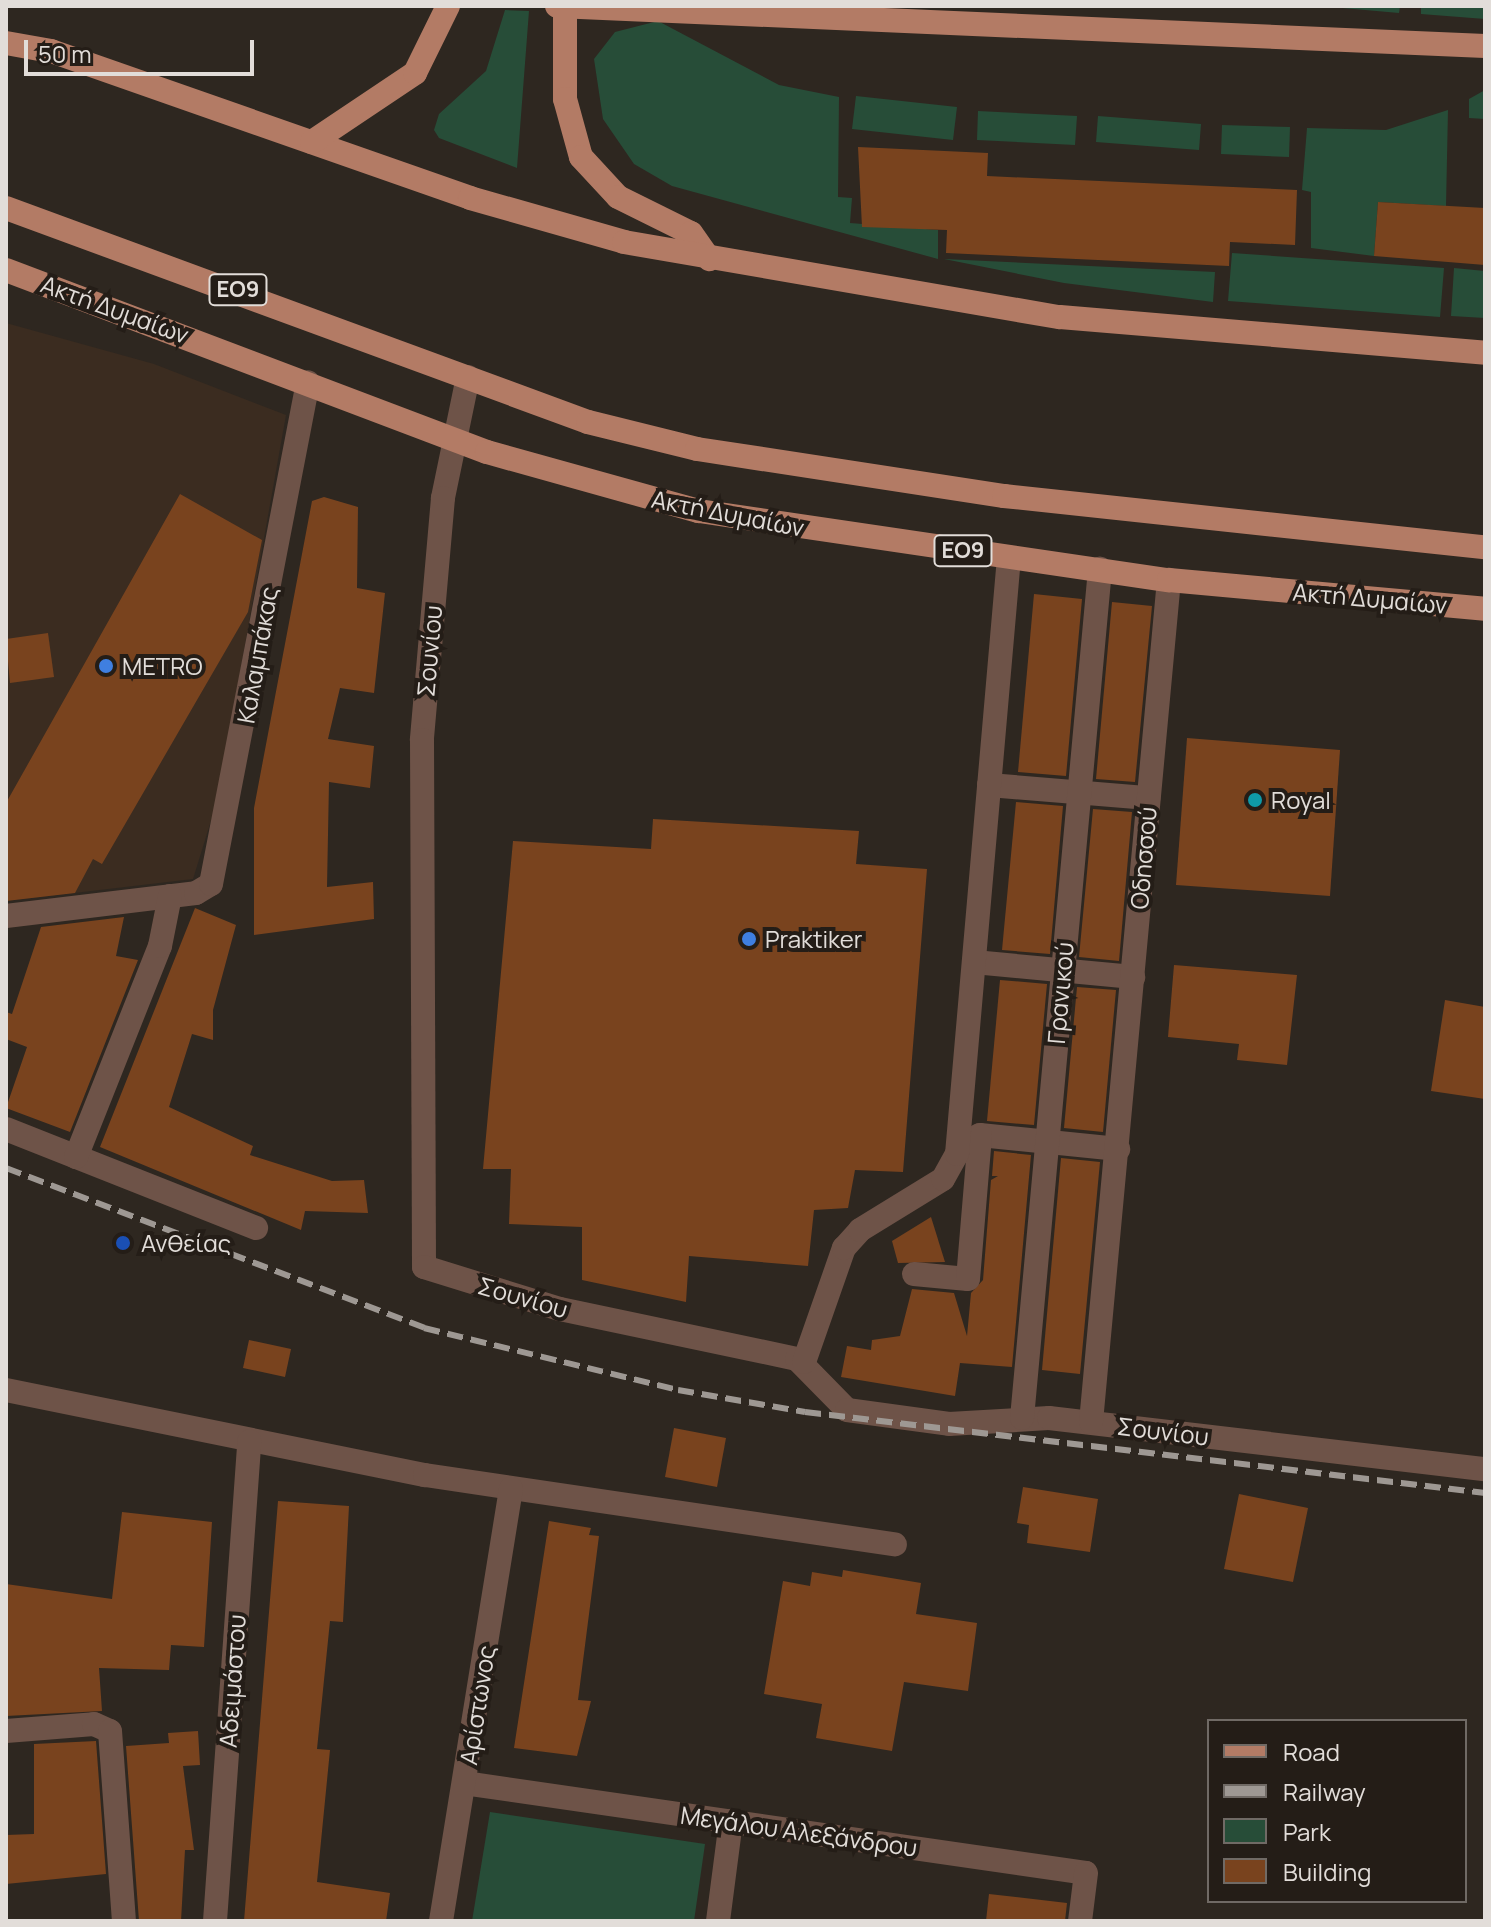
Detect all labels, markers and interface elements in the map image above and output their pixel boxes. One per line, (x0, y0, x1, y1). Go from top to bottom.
scale bar (28, 24, 258, 74)
text: 50 m (38, 37, 92, 70)
street label: Ακτή Δυμαίων (37, 269, 193, 349)
road number: ΕΟ9 (208, 272, 268, 308)
street label: Ακτή Δυμαίων (649, 484, 807, 542)
road number: ΕΟ9 (933, 533, 993, 569)
street label: Ακτή Δυμαίων (1292, 577, 1448, 619)
street label: Καλαμπάκας (231, 584, 283, 726)
street label: Σουνίου (411, 604, 447, 698)
place label: METRO (122, 652, 203, 680)
marker: METRO (97, 657, 115, 675)
place label: Royal (1271, 786, 1331, 814)
marker: Royal (1246, 791, 1264, 809)
street label: Οδησσού (1124, 805, 1162, 911)
place label: Praktiker (765, 925, 862, 953)
marker: Praktiker (740, 930, 758, 948)
street label: Γρανικού (1041, 941, 1079, 1045)
place label: Ανθείας (141, 1229, 231, 1257)
marker: Ανθείας (112, 1232, 134, 1254)
street label: Σουνίου (475, 1270, 571, 1324)
street label: Σουνίου (1116, 1411, 1210, 1451)
street label: Αδειμάστου (213, 1613, 251, 1749)
street label: Αρίστωνος (453, 1643, 501, 1767)
legend (1207, 1719, 1467, 1903)
text: Road (1283, 1735, 1340, 1768)
text: Railway (1283, 1775, 1366, 1808)
street label: Μεγάλου Αλεξάνδρου (679, 1800, 919, 1862)
text: Park (1283, 1815, 1331, 1848)
text: Building (1283, 1855, 1371, 1888)

